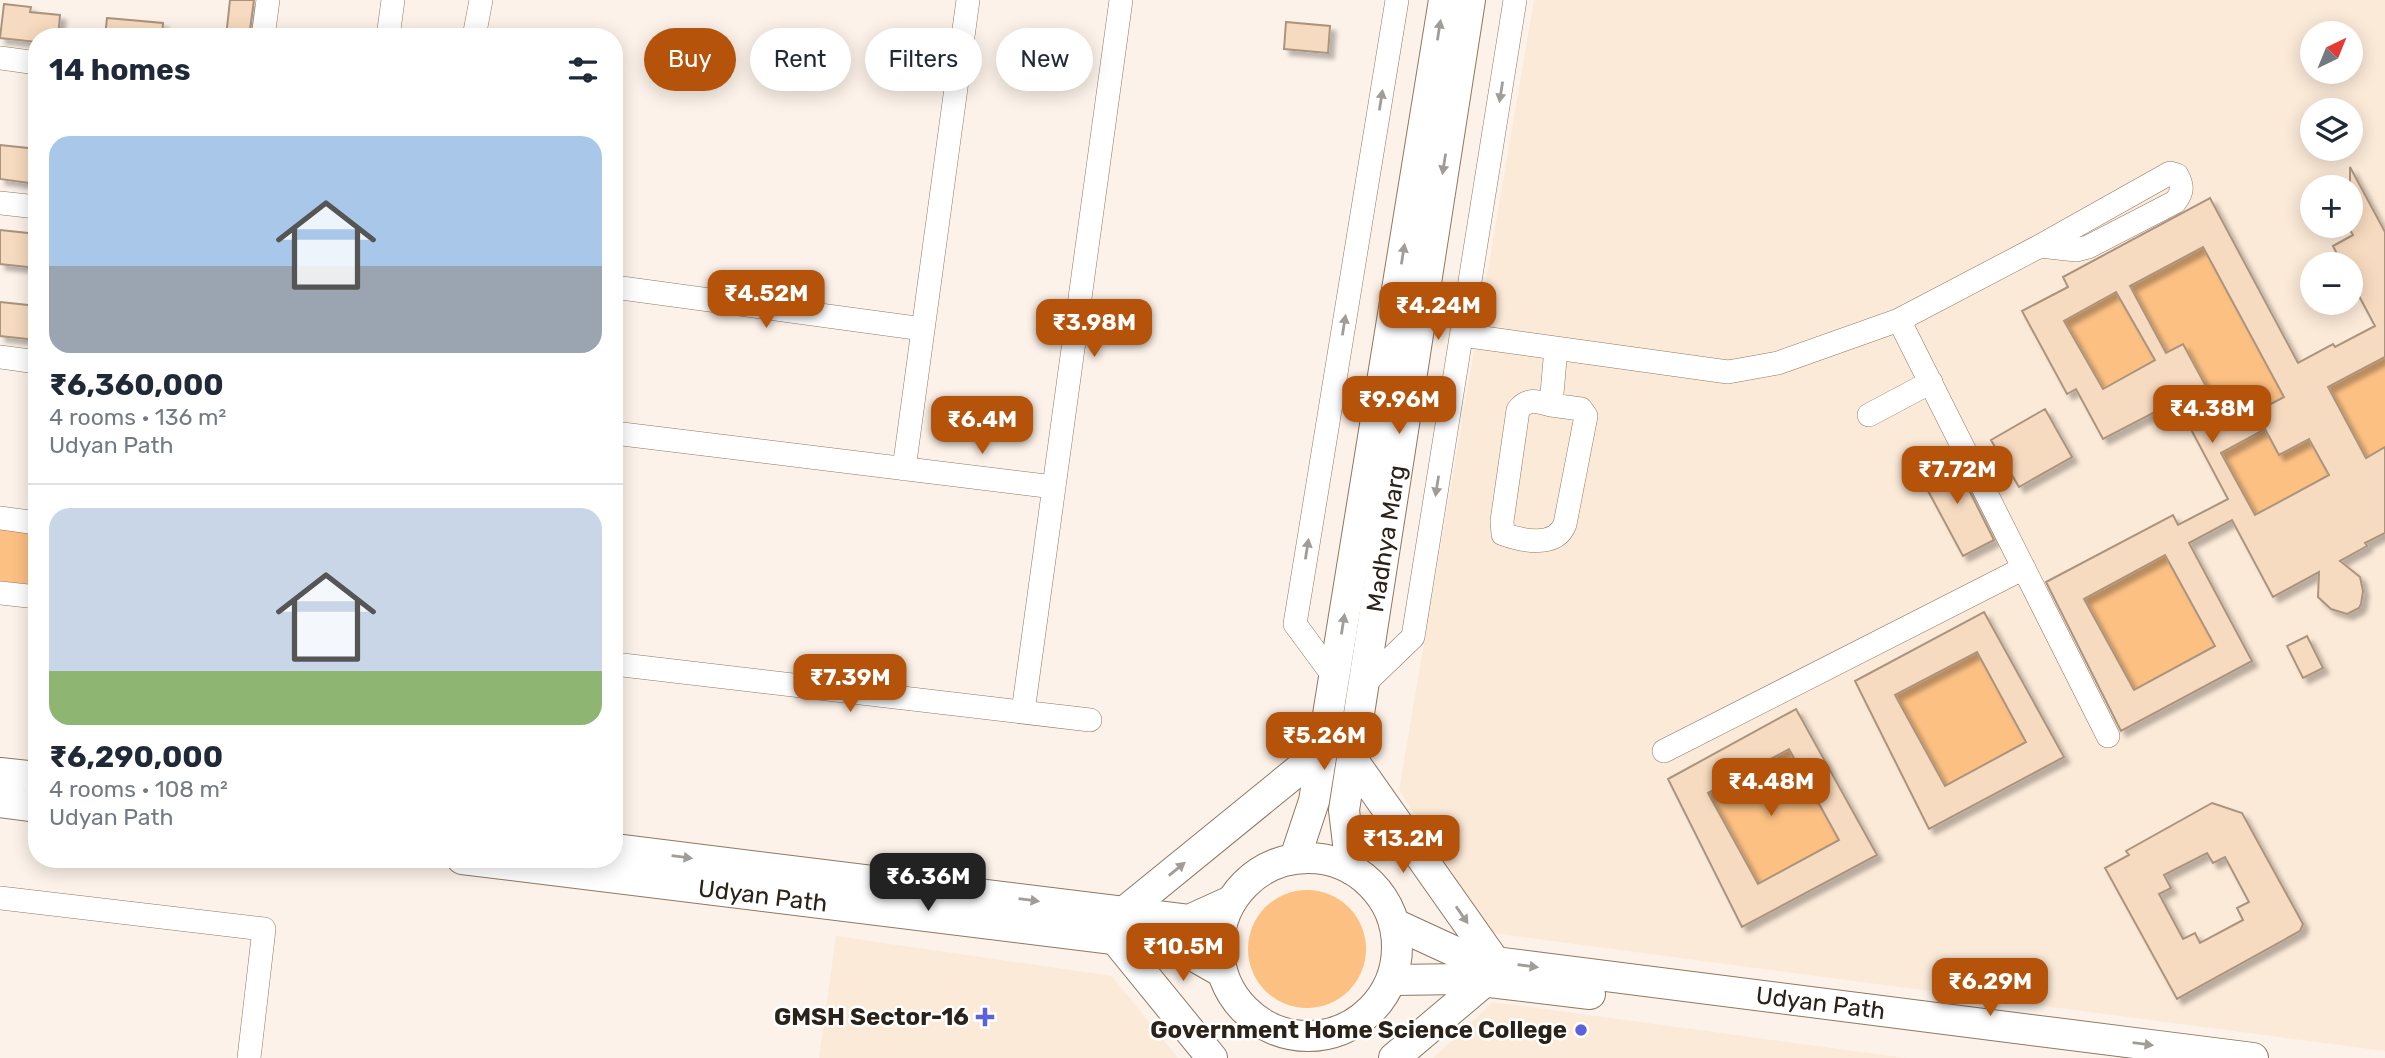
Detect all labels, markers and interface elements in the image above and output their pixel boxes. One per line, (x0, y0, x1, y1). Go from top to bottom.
one-way arrow (1434, 19, 1445, 41)
north arrow (2300, 21, 2362, 84)
map controls (2300, 21, 2363, 315)
chip: Buy (644, 28, 736, 91)
chip: Rent (750, 28, 851, 91)
chip: Filters (865, 28, 982, 91)
chip: New (996, 28, 1093, 91)
icon: filters (564, 51, 602, 89)
text: 14 homes (49, 52, 191, 88)
one-way arrow (1495, 81, 1506, 103)
one-way arrow (1376, 89, 1387, 111)
button: layers (2300, 98, 2363, 161)
one-way arrow (1438, 153, 1449, 175)
button: + (2300, 175, 2363, 238)
icon: home (263, 182, 389, 308)
one-way arrow (1398, 243, 1409, 265)
button: − (2300, 252, 2363, 315)
pin: ₹4.52M (709, 270, 823, 330)
text: ₹4.52M (724, 279, 808, 307)
pin: ₹4.24M (1381, 282, 1495, 342)
text: ₹4.24M (1395, 291, 1481, 319)
pin: ₹3.98M (1037, 300, 1151, 359)
text: ₹3.98M (1052, 308, 1136, 336)
one-way arrow (1339, 314, 1350, 336)
text: ₹6,360,000 (49, 367, 224, 403)
pin: ₹9.96M (1342, 376, 1456, 436)
text: ₹9.96M (1358, 385, 1440, 413)
pin: ₹4.38M (2155, 386, 2269, 445)
text: ₹4.38M (2169, 394, 2255, 422)
pin: ₹6.4M (933, 396, 1031, 456)
text: 4 rooms · 136 m² (49, 403, 226, 431)
text: ₹6.4M (947, 405, 1017, 433)
text: Udyan Path (49, 431, 173, 459)
pin: ₹7.72M (1900, 447, 2014, 506)
text: ₹7.72M (1918, 455, 1996, 483)
street label: Madhya Marg (1361, 463, 1411, 614)
one-way arrow (1431, 475, 1442, 497)
one-way arrow (1302, 538, 1313, 560)
icon: home (263, 554, 389, 680)
one-way arrow (1338, 613, 1349, 635)
pin: ₹7.39M (793, 654, 907, 714)
text: ₹7.39M (809, 663, 891, 691)
pin: ₹5.26M (1267, 712, 1381, 772)
text: ₹5.26M (1282, 721, 1366, 749)
text: ₹6,290,000 (49, 739, 223, 775)
pin: ₹4.48M (1714, 758, 1828, 818)
text: ₹4.48M (1728, 767, 1814, 795)
text: 4 rooms · 108 m² (49, 775, 228, 803)
text: Udyan Path (49, 803, 173, 831)
pin: ₹13.2M (1346, 816, 1460, 875)
text: ₹13.2M (1363, 824, 1443, 852)
one-way arrow (671, 852, 693, 863)
pin: ₹6.36M (871, 853, 985, 913)
one-way arrow (1168, 861, 1186, 876)
text: ₹6.36M (886, 862, 970, 890)
street label: Udyan Path (697, 874, 829, 918)
one-way arrow (1018, 895, 1040, 906)
one-way arrow (1455, 906, 1469, 924)
pin: ₹10.5M (1126, 923, 1240, 983)
text: ₹10.5M (1142, 932, 1224, 960)
pin: ₹6.29M (1933, 958, 2047, 1018)
one-way arrow (1517, 961, 1539, 972)
text: ₹6.29M (1948, 967, 2032, 995)
street label: Udyan Path (1754, 981, 1887, 1025)
place label: GMSH Sector-16 (774, 1003, 969, 1031)
marker: GMSH Sector-16 (975, 1007, 995, 1027)
place label: Government Home Science College (1150, 1016, 1567, 1044)
marker: Government Home Science College (1573, 1022, 1589, 1038)
one-way arrow (2132, 1039, 2154, 1050)

